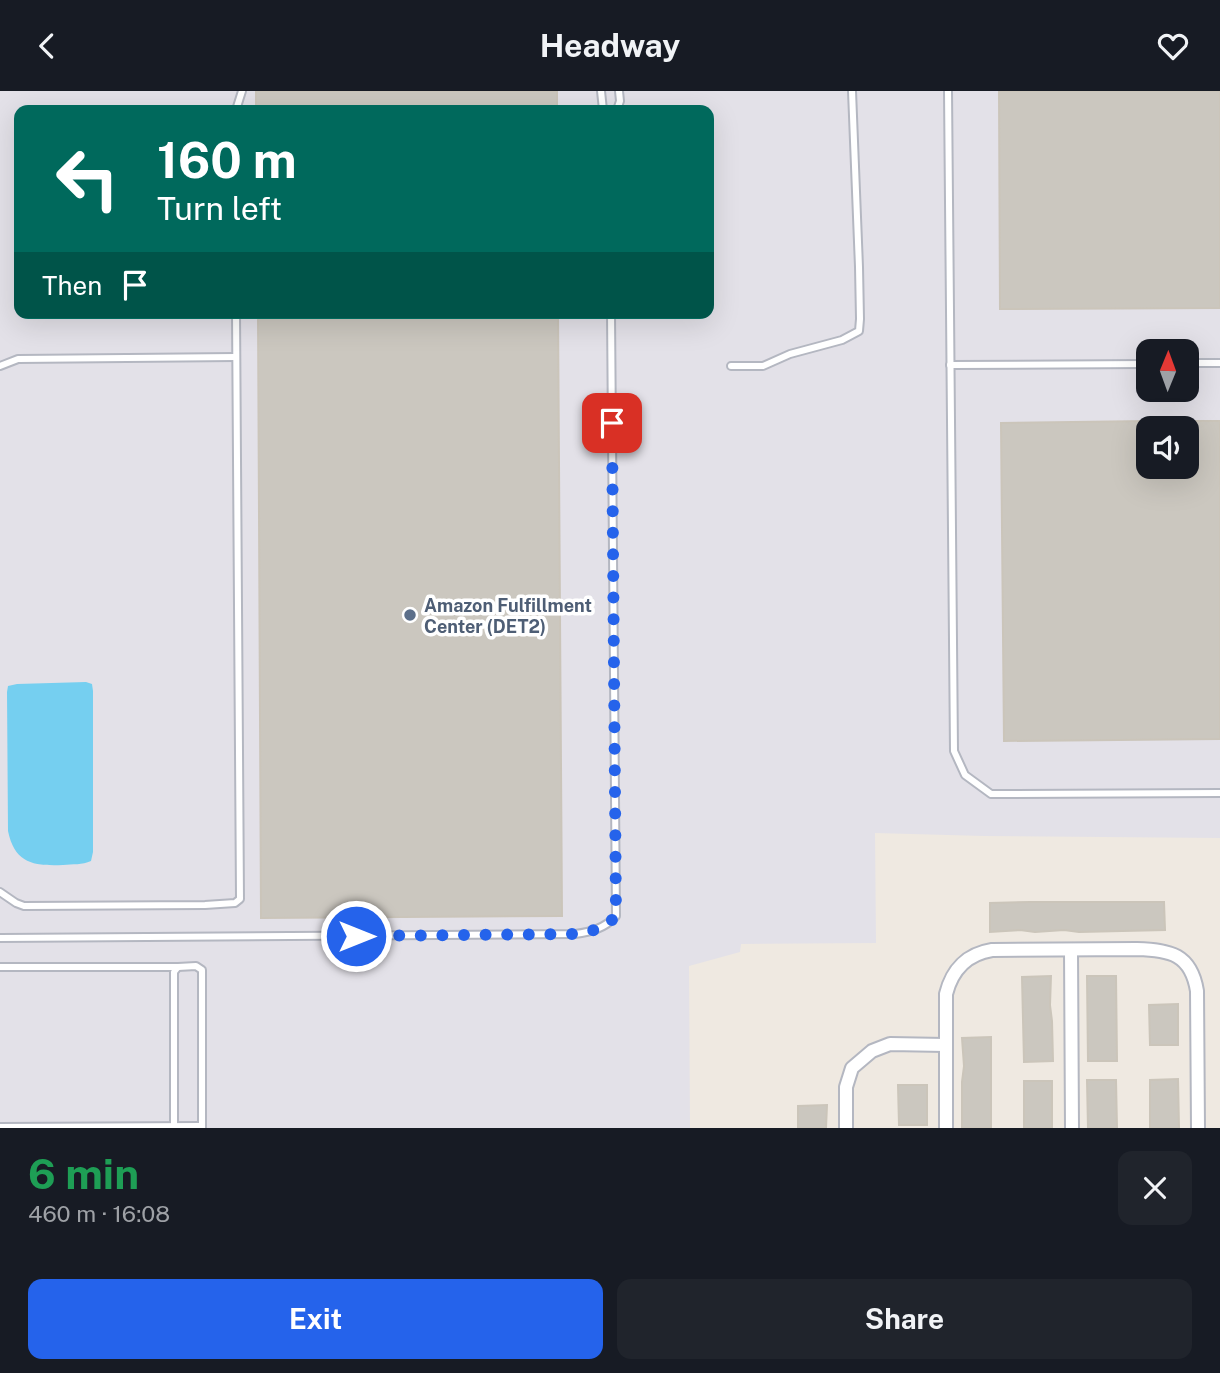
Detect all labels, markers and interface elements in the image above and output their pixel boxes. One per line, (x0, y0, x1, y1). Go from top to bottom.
icon: back (28, 27, 66, 65)
text: Headway (540, 27, 680, 64)
icon: heart (1154, 27, 1192, 65)
text: 160 m (157, 131, 297, 189)
icon: left (42, 133, 133, 224)
text: Turn left (157, 190, 282, 227)
icon: arrive (116, 266, 154, 304)
text: Then (42, 270, 102, 301)
north arrow (1136, 339, 1199, 403)
map controls (1136, 339, 1199, 479)
pin (582, 393, 642, 453)
icon: arrive (593, 404, 631, 442)
button: sound (1136, 416, 1199, 479)
place label: Amazon Fulfillment Center (DET2) (424, 595, 592, 637)
marker: Amazon Fulfillment Center (DET2) (402, 607, 418, 623)
position arrow (319, 899, 393, 973)
text: 6 min (28, 1149, 139, 1198)
button: close (1118, 1151, 1192, 1225)
text: 460 m · 16:08 (28, 1200, 170, 1227)
button: Exit (28, 1279, 603, 1359)
button: Share (617, 1279, 1192, 1359)

